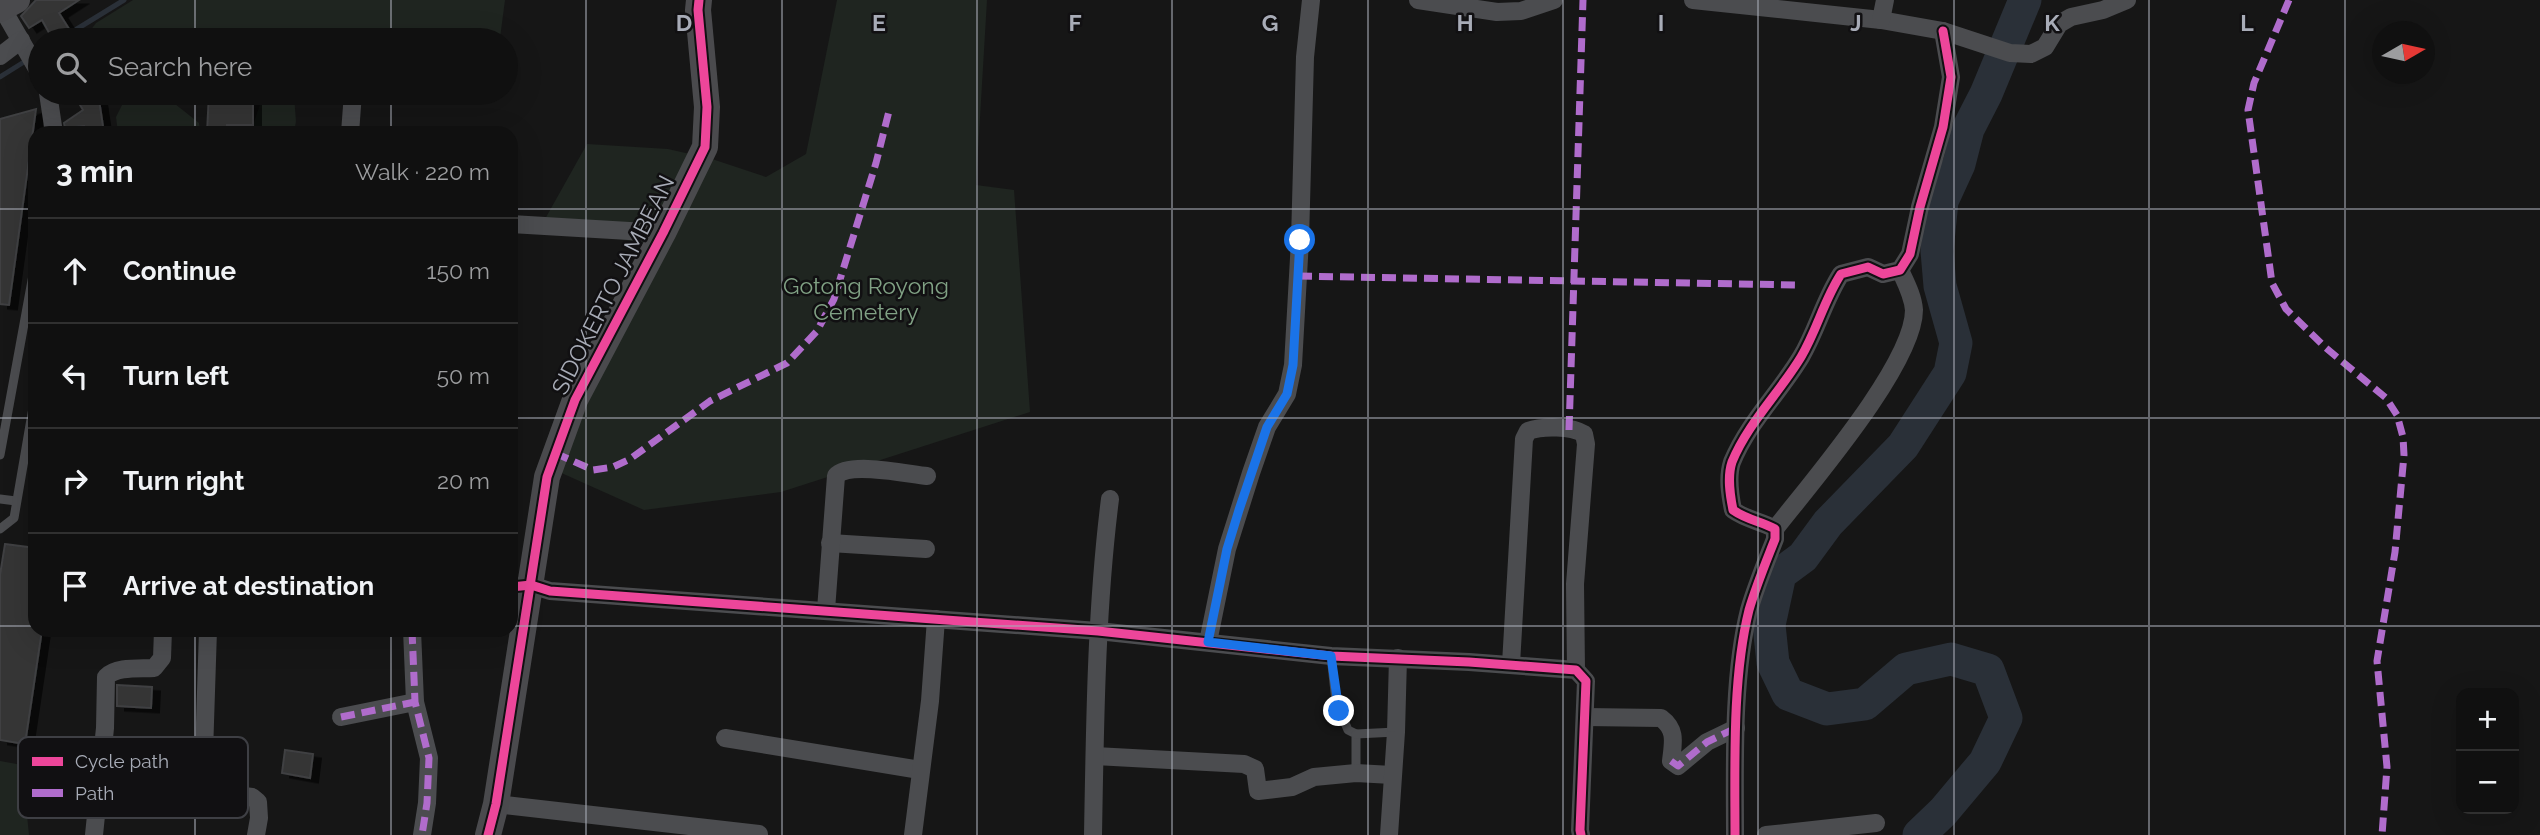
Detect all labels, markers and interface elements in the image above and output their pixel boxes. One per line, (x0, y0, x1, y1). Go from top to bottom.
text: D (676, 9, 692, 36)
text: E (872, 9, 886, 36)
text: F (1068, 9, 1082, 36)
text: G (1262, 9, 1278, 36)
text: H (1456, 9, 1474, 36)
text: I (1658, 9, 1664, 36)
text: J (1850, 9, 1862, 36)
text: K (2044, 9, 2060, 36)
text: L (2240, 9, 2254, 36)
north arrow (2372, 21, 2435, 84)
search box (28, 28, 518, 105)
icon: search (52, 48, 90, 86)
text: Search here (108, 52, 252, 82)
text: 3 min (56, 154, 134, 189)
text: Walk · 220 m (355, 158, 490, 185)
street label: SIDOKERTO JAMBEAN (546, 171, 680, 399)
route start (1284, 224, 1315, 255)
icon: ahead (56, 252, 94, 290)
text: Continue (123, 256, 236, 286)
text: 150 m (427, 257, 490, 284)
park label: Gotong Royong Cemetery (783, 272, 949, 325)
icon: left (56, 357, 94, 395)
text: Turn left (123, 361, 229, 391)
text: 50 m (436, 362, 490, 389)
icon: right (56, 462, 94, 500)
text: Turn right (123, 466, 244, 496)
text: 20 m (437, 467, 490, 494)
icon: arrive (56, 567, 94, 605)
text: Arrive at destination (123, 571, 374, 601)
map controls (2456, 688, 2519, 814)
button: + (2456, 688, 2519, 751)
route end (1323, 695, 1354, 726)
legend (18, 737, 248, 818)
text: Cycle path (75, 750, 169, 772)
button: − (2456, 751, 2519, 814)
text: Path (75, 782, 114, 804)

